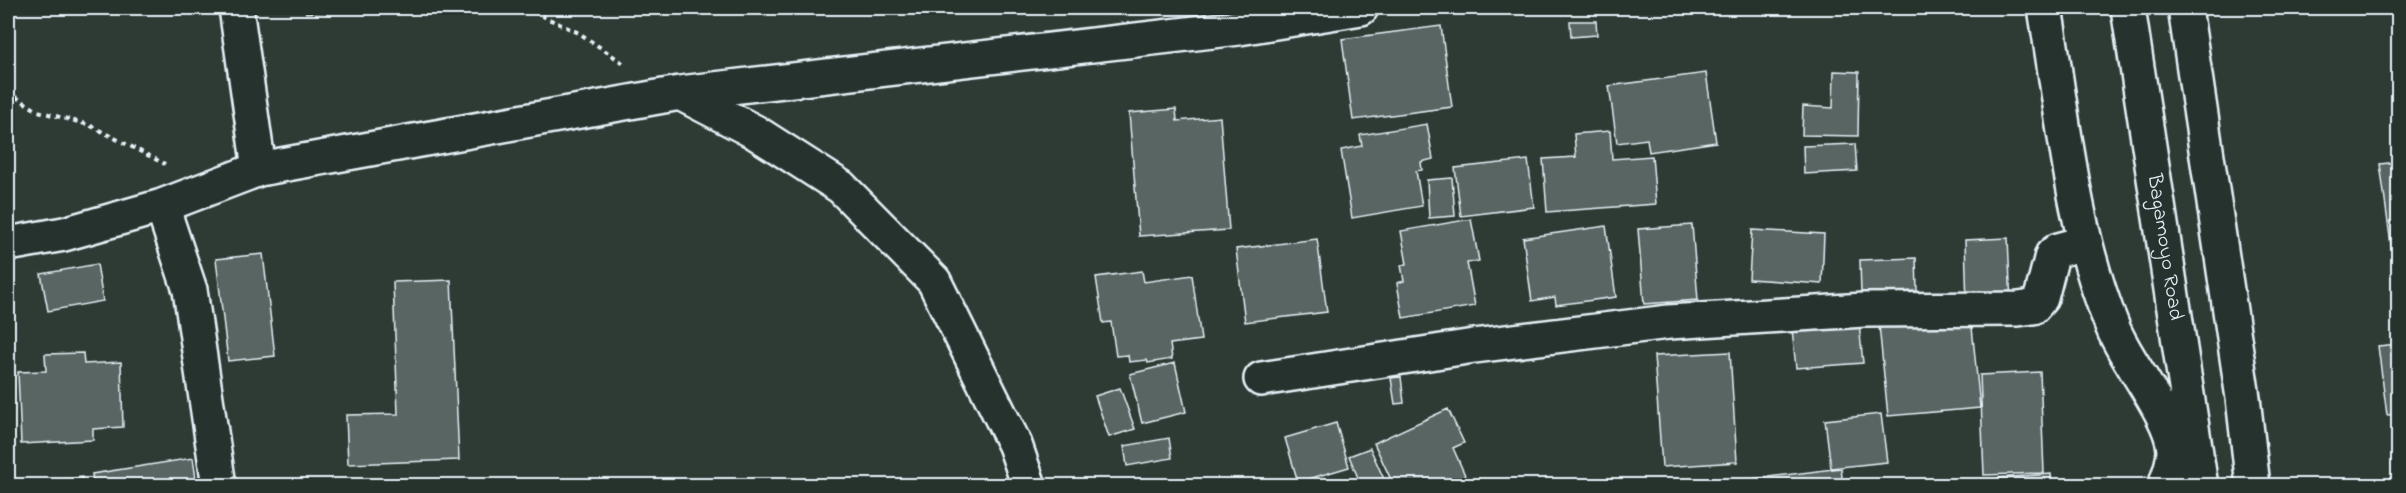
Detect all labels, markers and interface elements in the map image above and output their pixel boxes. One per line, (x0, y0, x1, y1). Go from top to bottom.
street label: Bagamoyo Road (2138, 171, 2191, 323)

